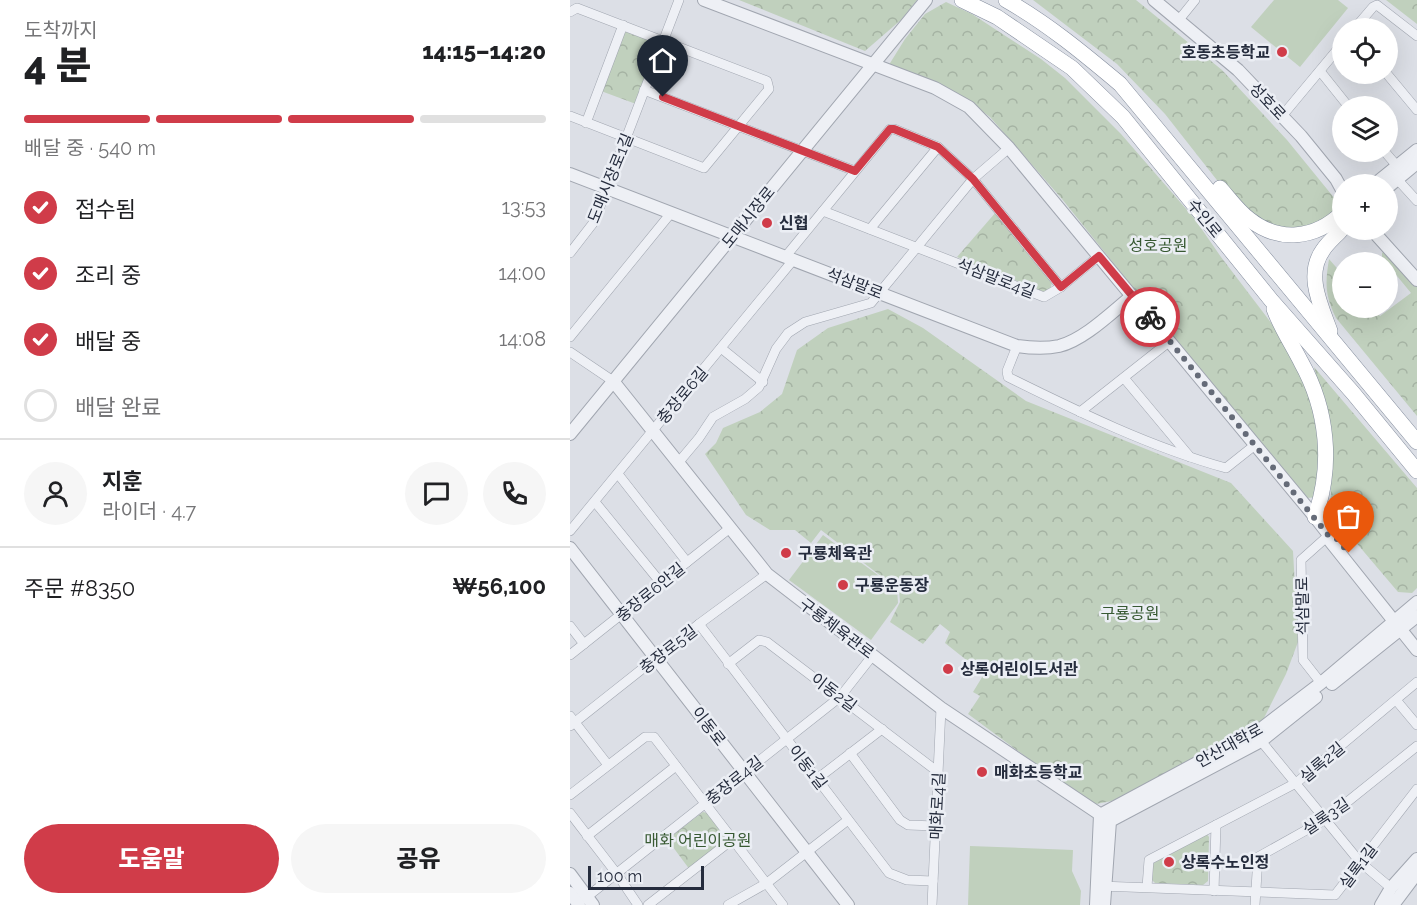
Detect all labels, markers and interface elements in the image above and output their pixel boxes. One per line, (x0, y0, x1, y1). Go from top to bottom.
text: 도착까지 (24, 18, 98, 42)
map controls (1332, 18, 1398, 318)
button: locate (1332, 18, 1398, 84)
pin (637, 35, 688, 97)
text: 14:15–14:20 (422, 38, 546, 64)
text: 4 분 (24, 42, 92, 88)
place label: 호동초등학교 (1182, 43, 1270, 62)
icon: home (646, 44, 679, 77)
marker: 호동초등학교 (1275, 45, 1289, 59)
street label: 성호로 (1246, 79, 1290, 124)
button: layers (1332, 96, 1398, 162)
street label: 도매시장로1길 (584, 131, 637, 226)
text: 배달 중 · 540 m (24, 136, 156, 160)
button: + (1332, 174, 1398, 240)
street label: 도매시장로 (718, 183, 779, 252)
icon: check (24, 191, 57, 224)
text: 13:53 (501, 195, 546, 219)
street label: 수인로 (1183, 195, 1226, 242)
text: 접수됨 (75, 196, 136, 222)
place label: 신협 (779, 214, 808, 233)
marker: 신협 (760, 216, 774, 230)
park label: 성호공원 (1129, 236, 1187, 255)
button: − (1332, 252, 1398, 318)
street label: 석삼말로4길 (954, 255, 1038, 302)
icon: check (24, 257, 57, 290)
text: 14:00 (498, 261, 546, 285)
text: 조리 중 (75, 262, 141, 288)
street label: 석삼말로 (824, 264, 886, 303)
courier (1120, 287, 1180, 347)
icon: bike (1134, 301, 1167, 334)
icon: check (24, 323, 57, 356)
text: 14:08 (499, 327, 546, 351)
text: 배달 중 (75, 328, 141, 354)
street label: 충장로6길 (653, 363, 712, 428)
text: 배달 완료 (75, 394, 162, 420)
button: person (24, 462, 87, 525)
button: chat (405, 462, 468, 525)
button: phone (483, 462, 546, 525)
text: 지훈 (102, 468, 142, 494)
pin (1323, 491, 1374, 553)
text: 라이더 · 4.7 (102, 499, 196, 523)
icon: bag (1332, 500, 1365, 533)
place label: 구룡체육관 (798, 544, 872, 563)
marker: 구룡체육관 (779, 546, 793, 560)
street label: 충장로6안길 (612, 559, 689, 626)
text: ₩56,100 (452, 573, 546, 599)
text: 주문 #8350 (24, 575, 135, 601)
place label: 구룡운동장 (855, 576, 929, 595)
street label: 석삼말로 (1292, 576, 1313, 636)
marker: 구룡운동장 (836, 578, 850, 592)
street label: 구룡체육관로 (796, 594, 878, 663)
park label: 구룡공원 (1101, 604, 1159, 623)
street label: 충장로5길 (636, 621, 701, 678)
place label: 상록어린이도서관 (960, 660, 1078, 679)
marker: 상록어린이도서관 (941, 662, 955, 676)
street label: 이동2길 (807, 669, 860, 716)
street label: 이동로 (688, 703, 730, 750)
street label: 안산대학로 (1192, 719, 1266, 772)
street label: 실록2길 (1296, 738, 1349, 787)
street label: 이동1길 (784, 741, 831, 793)
street label: 충장로4길 (702, 752, 767, 809)
place label: 매화초등학교 (994, 763, 1083, 782)
marker: 매화초등학교 (975, 765, 989, 779)
street label: 매화로4길 (926, 772, 949, 840)
street label: 실록3길 (1299, 794, 1353, 839)
button: 도움말 (24, 824, 279, 893)
button: 공유 (291, 824, 546, 893)
park label: 매화 어린이공원 (644, 831, 752, 850)
street label: 실록1길 (1335, 840, 1381, 892)
place label: 상록수노인정 (1181, 853, 1269, 872)
marker: 상록수노인정 (1162, 855, 1176, 869)
scale bar (588, 863, 704, 890)
text: 100 m (597, 867, 642, 886)

